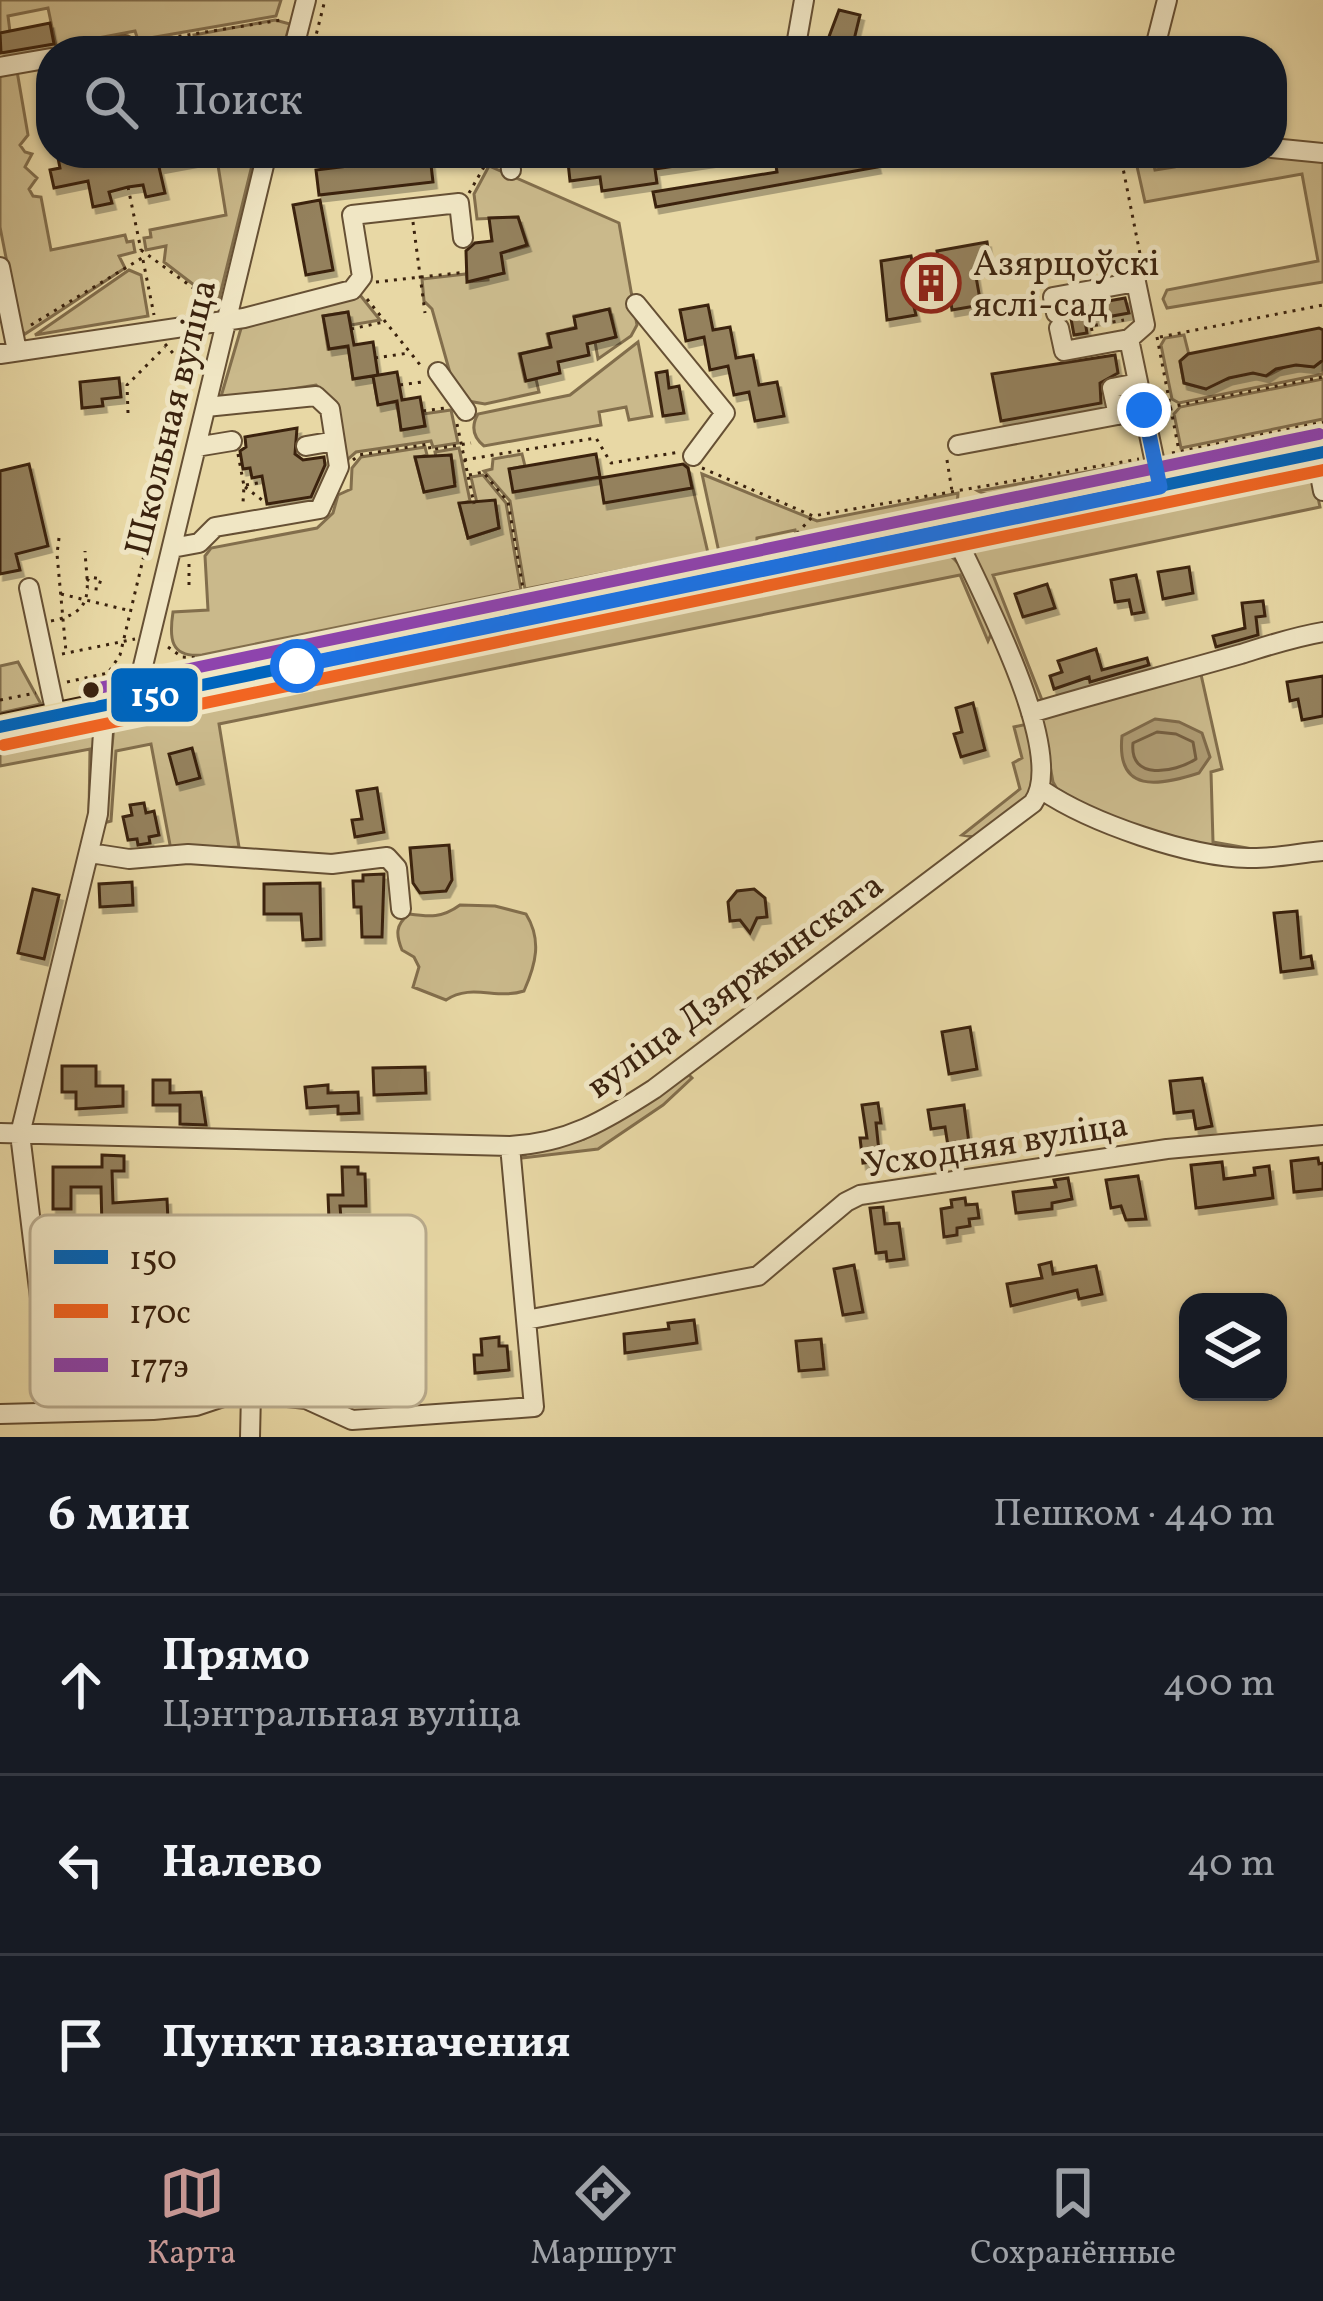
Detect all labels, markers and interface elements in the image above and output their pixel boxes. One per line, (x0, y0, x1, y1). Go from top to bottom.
search box (36, 36, 1287, 168)
icon: search (78, 69, 144, 135)
text: Поиск (174, 71, 303, 134)
place label: Азярцоўскі яслі-сад (973, 241, 1160, 332)
building icon: Азярцоўскі яслі-сад (900, 252, 962, 314)
street label: Школьная вуліца (114, 275, 231, 561)
route end (1117, 383, 1171, 437)
route start (270, 639, 324, 693)
line badge: 150 (109, 666, 200, 724)
text: 150 (130, 675, 180, 721)
unlabelled marker (80, 679, 102, 701)
street label: вуліца Дзяржынскага (578, 862, 895, 1112)
street label: Усходняя вуліца (861, 1101, 1132, 1192)
legend (30, 1215, 426, 1407)
text: 150 (129, 1238, 177, 1284)
text: 170с (129, 1292, 191, 1338)
map controls (1179, 1293, 1287, 1401)
button: layers (1179, 1293, 1287, 1401)
text: 177э (129, 1346, 189, 1392)
text: 6 мин (48, 1480, 190, 1551)
text: Пешком · 440 m (993, 1488, 1275, 1542)
text: Прямо (162, 1626, 310, 1689)
icon: ahead (48, 1652, 114, 1718)
text: 400 m (1163, 1658, 1275, 1712)
text: Цэнтральная вуліца (162, 1689, 522, 1743)
icon: left (48, 1832, 114, 1898)
text: Налево (162, 1833, 323, 1896)
text: 40 m (1187, 1838, 1275, 1892)
icon: arrive (48, 2012, 114, 2078)
text: Пункт назначения (162, 2013, 571, 2076)
tab: Карта (147, 2160, 237, 2278)
tab: Маршрут (531, 2160, 676, 2278)
tab: Сохранённые (970, 2160, 1176, 2278)

